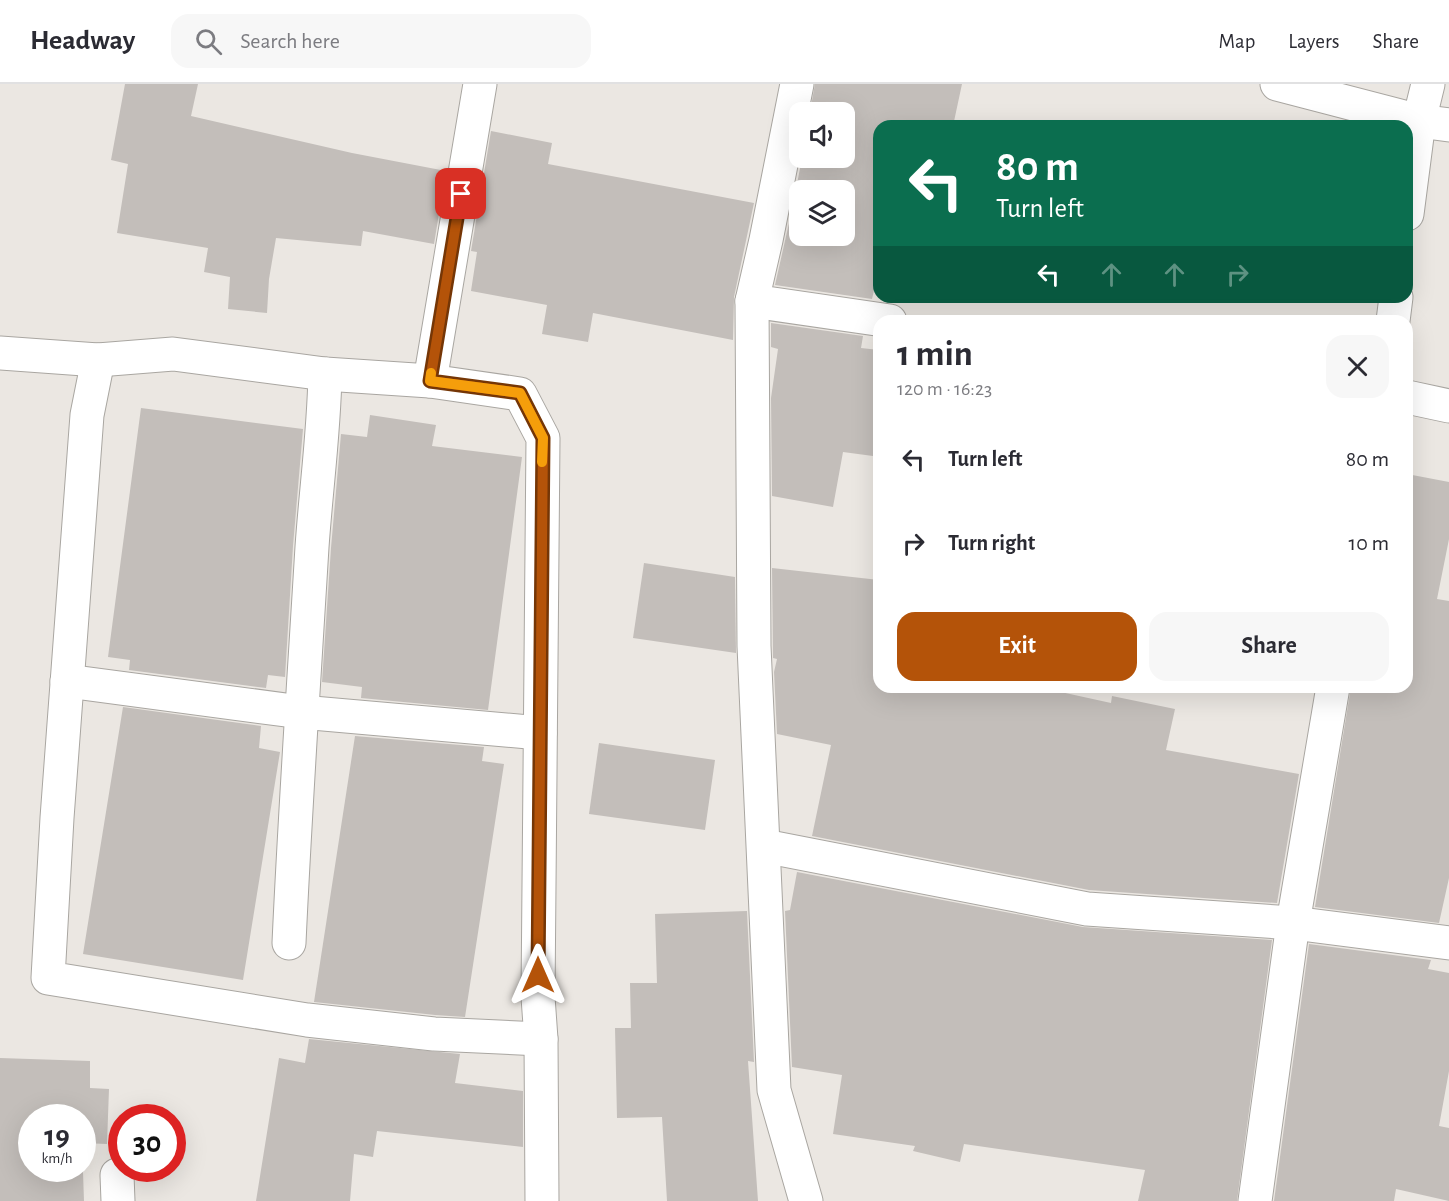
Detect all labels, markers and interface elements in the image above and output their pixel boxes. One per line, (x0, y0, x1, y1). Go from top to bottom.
search box (171, 14, 591, 68)
icon: search (192, 25, 225, 58)
text: Headway (30, 27, 135, 55)
text: Search here (240, 30, 340, 52)
text: Map (1219, 31, 1255, 52)
text: Layers (1288, 31, 1339, 52)
text: Share (1372, 31, 1419, 52)
map controls (789, 102, 855, 246)
button: sound (789, 102, 855, 168)
icon: left (897, 144, 975, 222)
text: 80 m (996, 146, 1079, 188)
pin (435, 168, 486, 219)
icon: arrive (444, 177, 477, 210)
button: layers (789, 180, 855, 246)
text: Turn left (996, 195, 1084, 222)
icon: left (1032, 258, 1065, 291)
icon: ahead (1095, 258, 1128, 291)
icon: ahead (1158, 258, 1191, 291)
icon: right (1221, 258, 1254, 291)
button: close (1326, 335, 1389, 398)
text: 1 min (897, 336, 973, 372)
text: 120 m · 16:23 (897, 379, 992, 399)
icon: left (897, 443, 930, 476)
text: Turn left (948, 448, 1022, 470)
text: 80 m (1346, 448, 1389, 470)
icon: right (897, 527, 930, 560)
text: Turn right (948, 532, 1035, 554)
text: 10 m (1349, 532, 1389, 554)
button: Exit (897, 612, 1137, 681)
button: Share (1149, 612, 1389, 681)
position arrow (506, 943, 570, 1007)
speed limit sign: 30 (108, 1104, 186, 1182)
text: 19 (44, 1121, 70, 1151)
text: km/h (42, 1151, 72, 1166)

